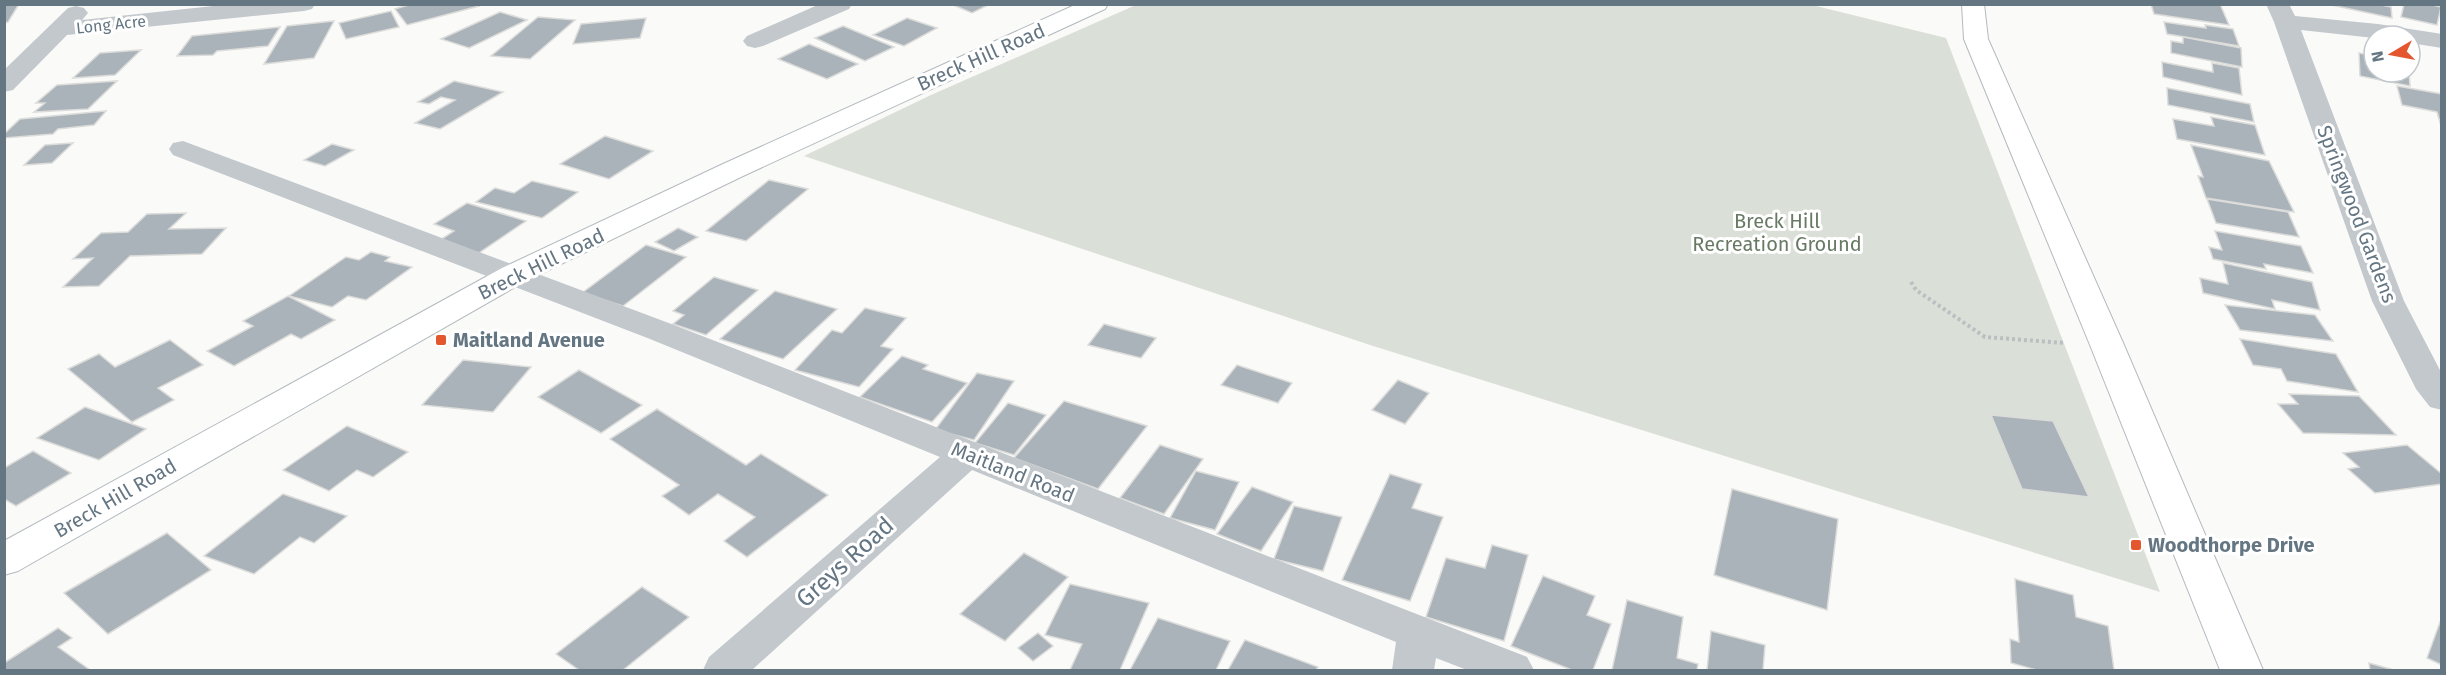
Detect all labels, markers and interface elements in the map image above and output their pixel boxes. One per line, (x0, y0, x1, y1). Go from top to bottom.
street label: Long Acre (75, 11, 147, 38)
street label: Breck Hill Road (913, 18, 1049, 96)
north arrow (2362, 24, 2422, 84)
text: N (2367, 50, 2388, 63)
street label: Springwood Gardens (2312, 122, 2402, 306)
park label: Breck Hill Recreation Ground (1692, 209, 1862, 256)
street label: Breck Hill Road (474, 223, 608, 305)
place label: Maitland Avenue (453, 328, 605, 352)
marker: Maitland Avenue (434, 333, 448, 347)
street label: Maitland Road (948, 436, 1078, 508)
street label: Breck Hill Road (49, 453, 181, 543)
street label: Greys Road (791, 511, 899, 613)
place label: Woodthorpe Drive (2148, 533, 2315, 557)
marker: Woodthorpe Drive (2129, 538, 2143, 552)

